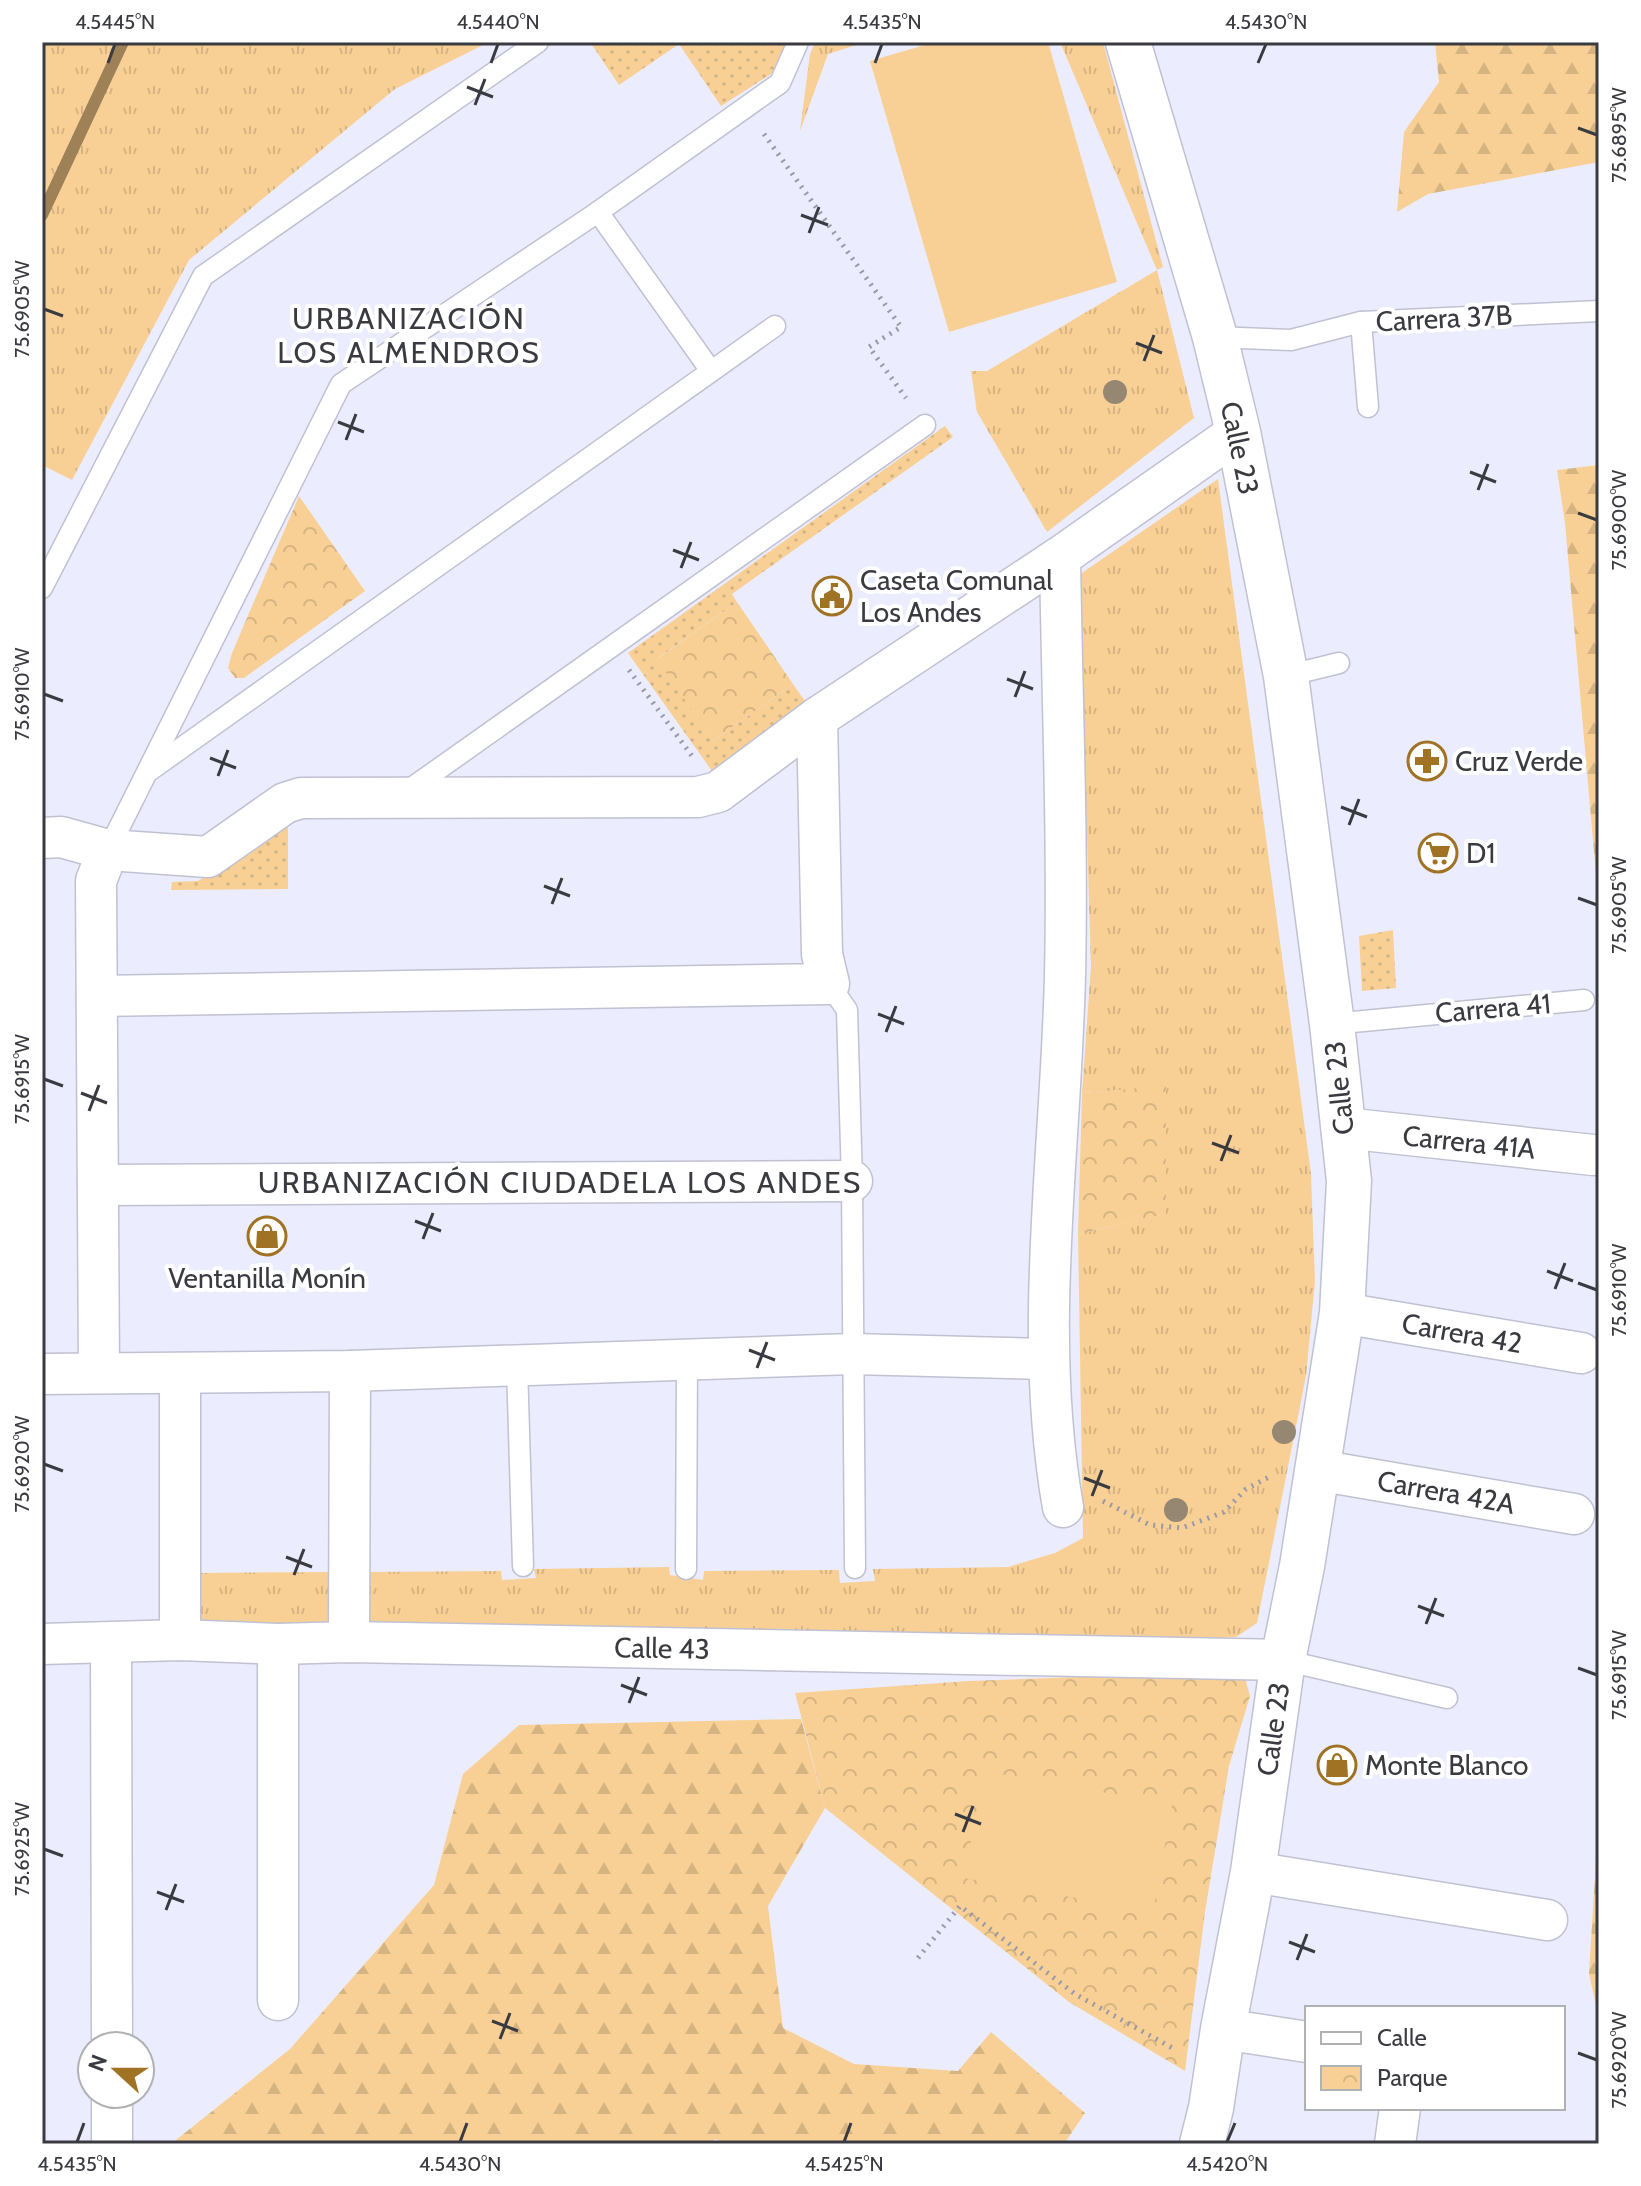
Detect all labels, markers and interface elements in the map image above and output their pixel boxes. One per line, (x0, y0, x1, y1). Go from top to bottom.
text: 4.5445°N (75, 10, 155, 34)
text: 4.5440°N (456, 10, 540, 34)
text: 4.5435°N (842, 10, 922, 34)
text: 4.5430°N (1225, 10, 1307, 34)
text: 75.6895°W (1607, 87, 1631, 183)
text: 75.6905°W (10, 260, 34, 358)
street label: Carrera 37B (1375, 297, 1513, 339)
district label: URBANIZACIÓN LOS ALMENDROS (277, 300, 541, 371)
street label: Calle 23 (1214, 398, 1266, 498)
text: 75.6900°W (1607, 470, 1631, 570)
place label: Caseta Comunal Los Andes (860, 563, 1053, 629)
public building icon: Caseta Comunal Los Andes (811, 575, 853, 617)
text: 75.6910°W (10, 647, 34, 740)
pharmacy icon: Cruz Verde (1406, 740, 1448, 782)
place label: Cruz Verde (1455, 744, 1583, 778)
supermarket icon: D1 (1417, 832, 1459, 874)
place label: D1 (1466, 836, 1495, 870)
text: 75.6905°W (1607, 856, 1631, 954)
street label: Carrera 41 (1434, 986, 1552, 1030)
text: 75.6915°W (10, 1034, 34, 1124)
street label: Calle 23 (1317, 1039, 1361, 1137)
street label: Carrera 41A (1401, 1118, 1538, 1166)
district label: URBANIZACIÓN CIUDADELA LOS ANDES (258, 1164, 862, 1201)
shop icon: Ventanilla Monín (246, 1215, 288, 1257)
text: 75.6910°W (1607, 1243, 1631, 1336)
place label: Ventanilla Monín (168, 1261, 366, 1295)
street label: Carrera 42 (1399, 1306, 1525, 1360)
text: 75.6920°W (10, 1415, 34, 1512)
street label: Carrera 42A (1375, 1463, 1518, 1521)
street label: Calle 43 (614, 1630, 710, 1666)
text: 75.6915°W (1607, 1630, 1631, 1720)
street label: Calle 23 (1250, 1680, 1296, 1778)
shop icon: Monte Blanco (1316, 1744, 1358, 1786)
place label: Monte Blanco (1365, 1748, 1528, 1782)
text: 75.6925°W (10, 1802, 34, 1896)
legend (1305, 2006, 1565, 2110)
text: 75.6920°W (1607, 2011, 1631, 2108)
text: Calle (1377, 2023, 1427, 2052)
north arrow (76, 2030, 156, 2110)
text: N (82, 2051, 113, 2075)
text: Parque (1377, 2063, 1447, 2092)
text: 4.5435°N (37, 2152, 117, 2176)
text: 4.5430°N (419, 2152, 501, 2176)
text: 4.5425°N (805, 2152, 884, 2176)
text: 4.5420°N (1186, 2152, 1268, 2176)

